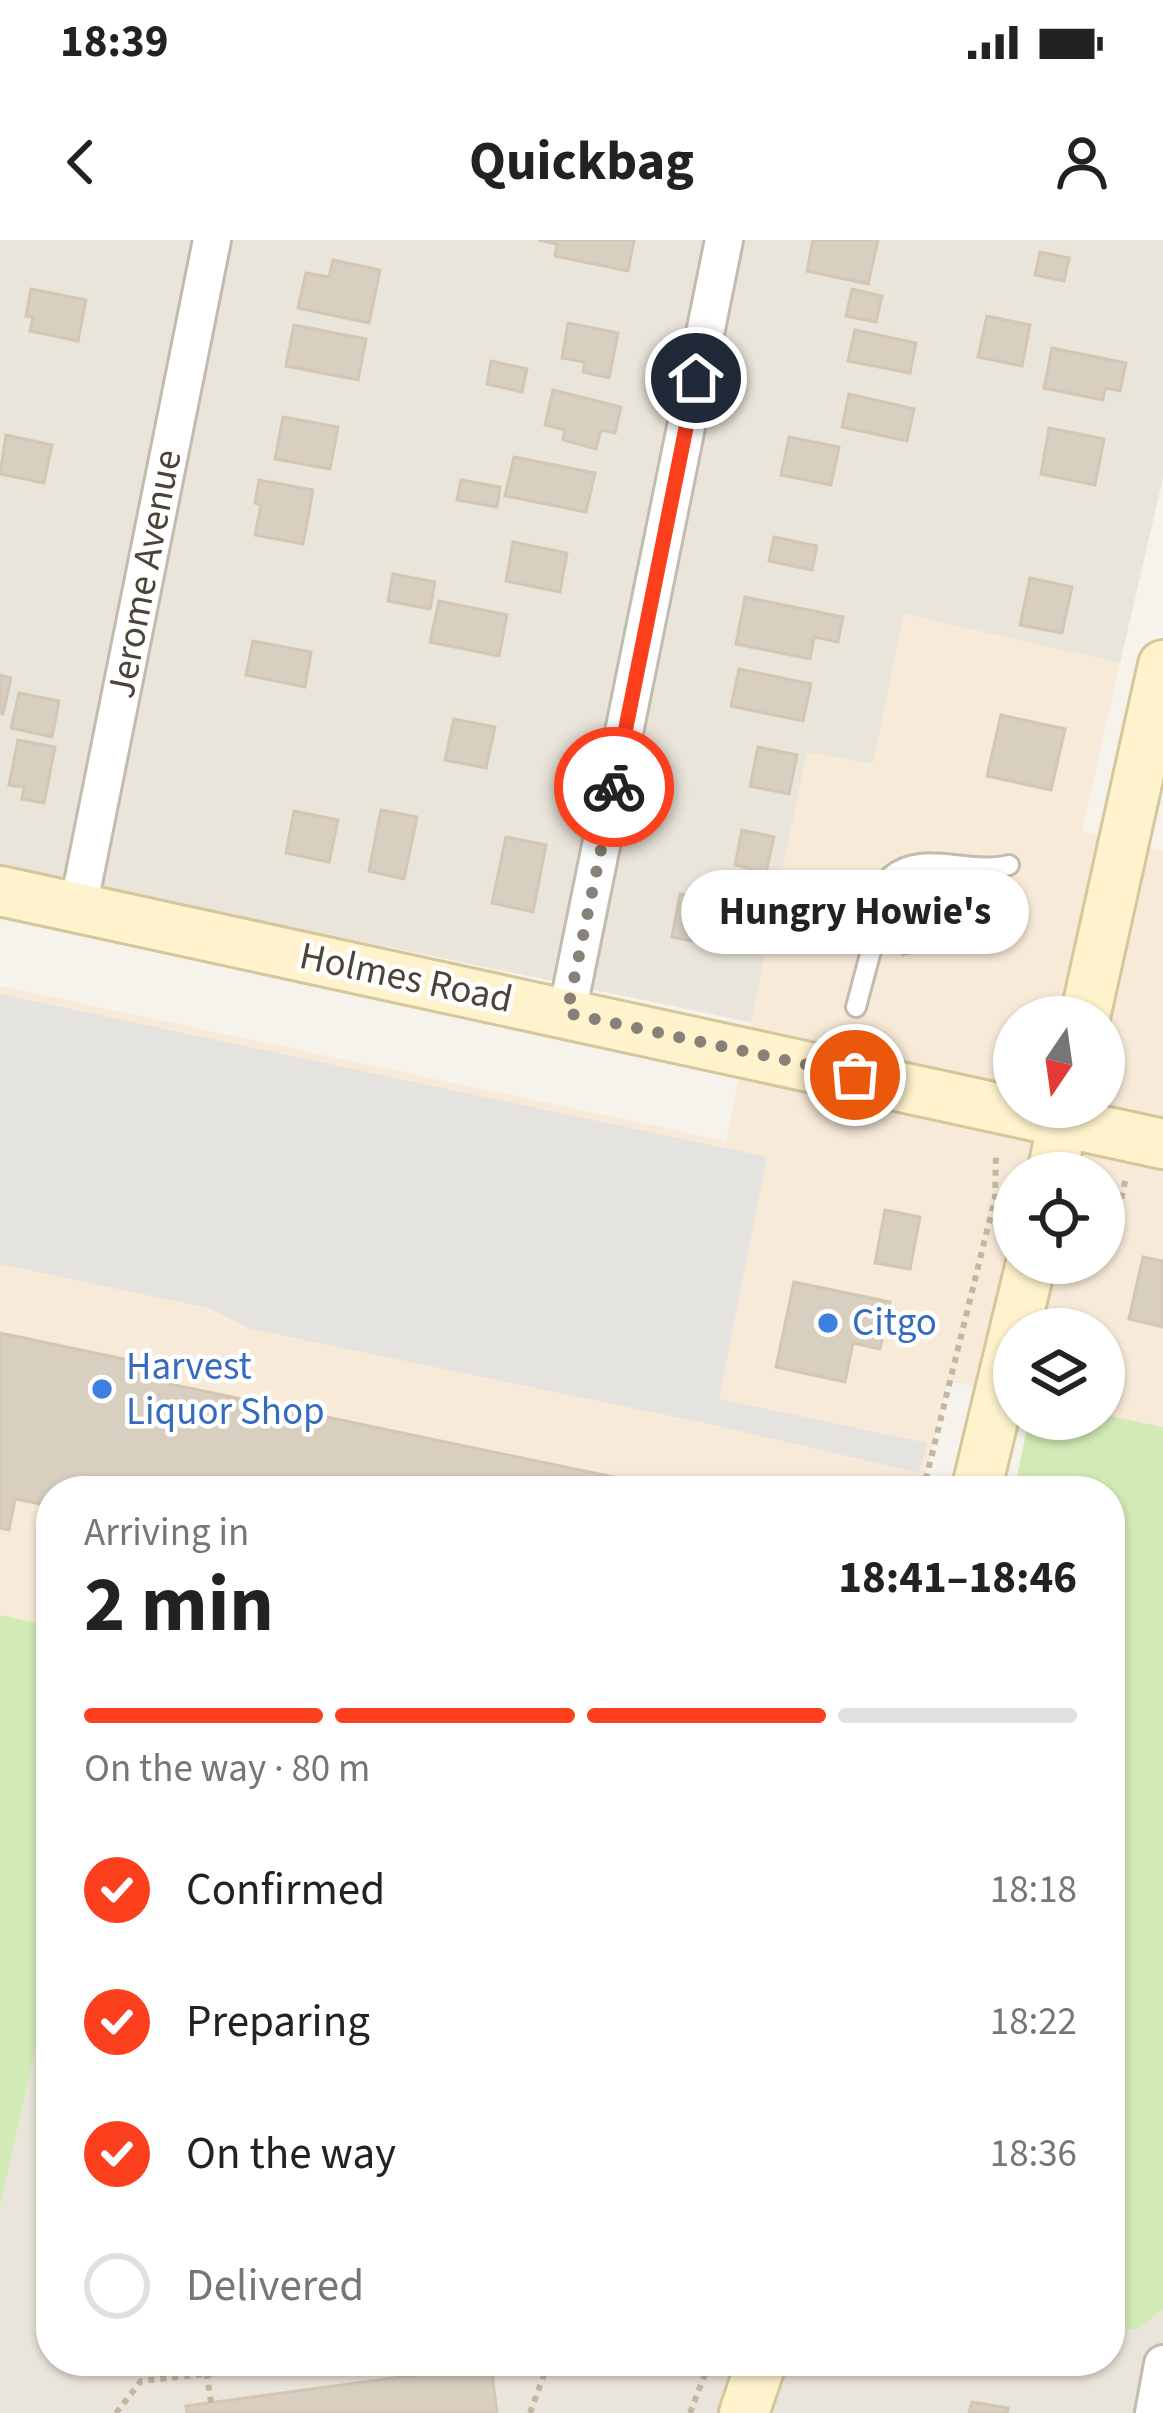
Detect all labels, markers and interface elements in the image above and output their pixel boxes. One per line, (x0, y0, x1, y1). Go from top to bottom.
text: 18:39 (60, 10, 169, 74)
text: Quickbag (469, 124, 694, 201)
icon: back (48, 129, 114, 195)
icon: person (1049, 129, 1115, 195)
pin (645, 327, 747, 429)
icon: home (663, 345, 729, 411)
street label: Jerome Avenue (93, 445, 197, 703)
courier (554, 727, 674, 847)
icon: bike (581, 754, 647, 820)
callout: Hungry Howie's (681, 871, 1029, 955)
text: Hungry Howie's (719, 884, 991, 940)
street label: Holmes Road (295, 928, 517, 1028)
north arrow (993, 996, 1125, 1128)
map controls (993, 996, 1125, 1440)
pin (804, 1024, 906, 1126)
icon: bag (822, 1042, 888, 1108)
button: locate (993, 1152, 1125, 1284)
place label: Citgo (852, 1295, 937, 1351)
button: layers (993, 1308, 1125, 1440)
marker: Citgo (815, 1310, 841, 1336)
place label: Harvest Liquor Shop (126, 1339, 325, 1440)
marker: Harvest Liquor Shop (89, 1376, 115, 1402)
text: Arriving in (84, 1505, 249, 1561)
text: 18:41–18:46 (838, 1546, 1077, 1610)
text: 2 min (84, 1550, 274, 1661)
text: On the way · 80 m (84, 1741, 370, 1797)
icon: check (84, 1857, 150, 1923)
text: Confirmed (186, 1858, 385, 1922)
text: 18:18 (990, 1862, 1077, 1918)
icon: check (84, 1989, 150, 2055)
text: Preparing (186, 1990, 370, 2054)
text: 18:22 (990, 1994, 1077, 2050)
icon: check (84, 2121, 150, 2187)
text: On the way (186, 2122, 396, 2186)
text: 18:36 (990, 2126, 1077, 2182)
text: Delivered (186, 2254, 364, 2318)

